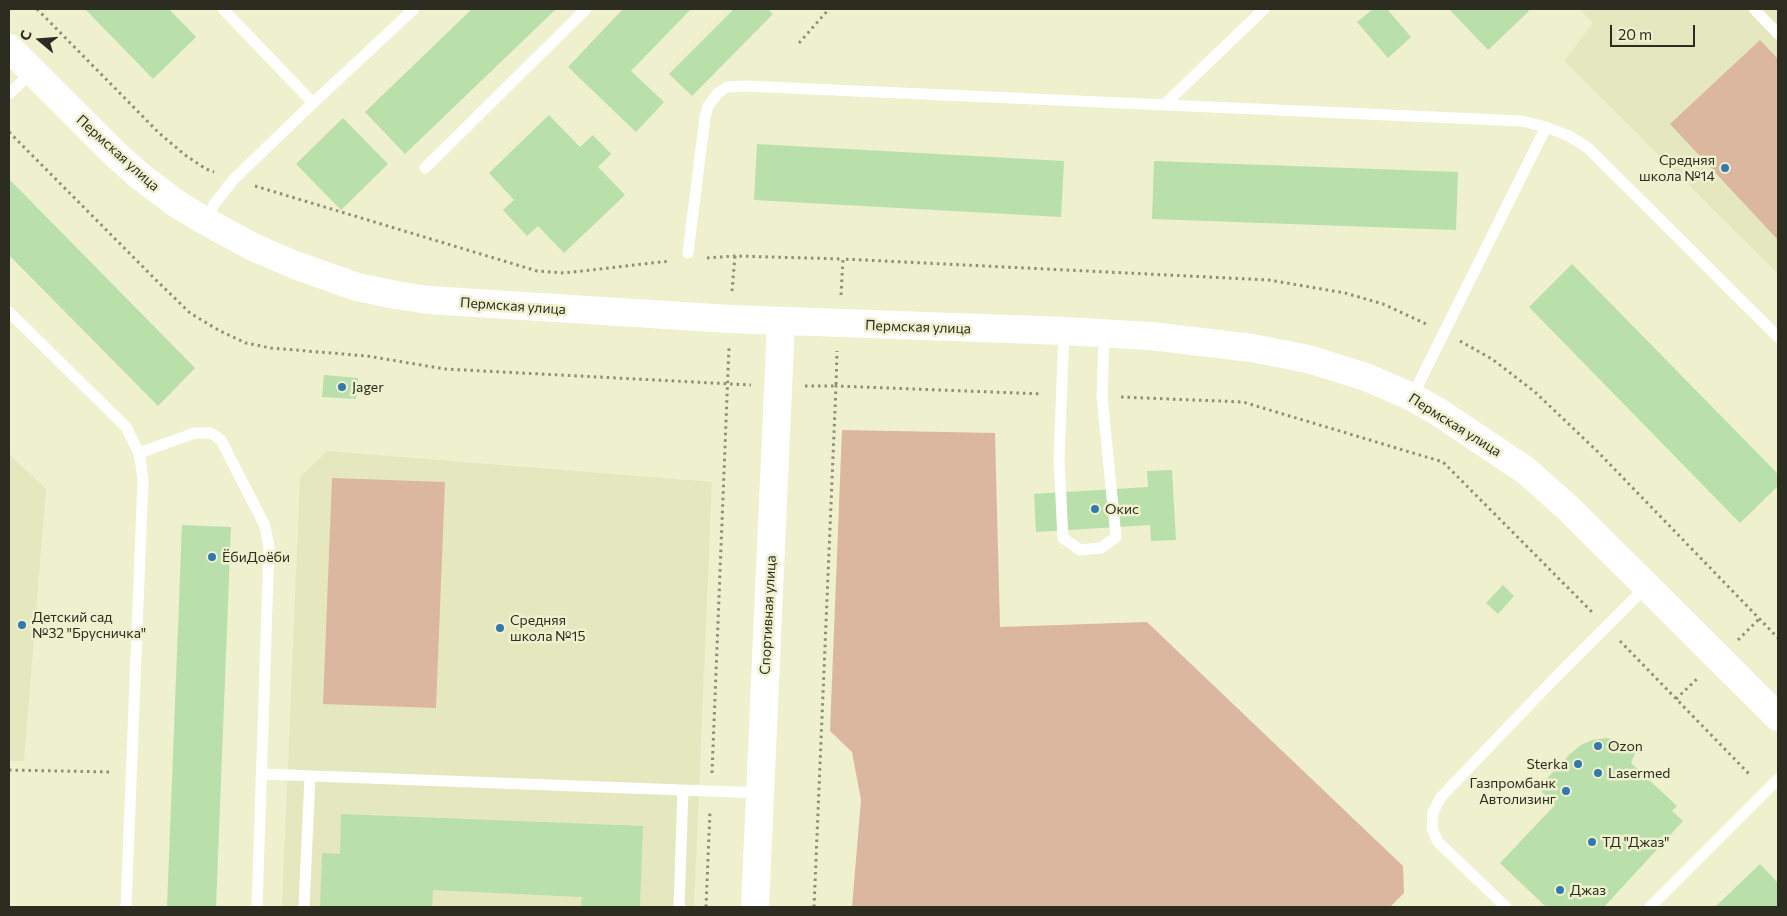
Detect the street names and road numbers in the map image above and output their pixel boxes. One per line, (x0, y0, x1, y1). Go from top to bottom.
street label: Пермская улица (73, 111, 163, 195)
street label: Пермская улица (460, 294, 566, 318)
street label: Пермская улица (865, 317, 971, 337)
street label: Пермская улица (1406, 390, 1504, 460)
street label: Спортивная улица (756, 555, 780, 675)

